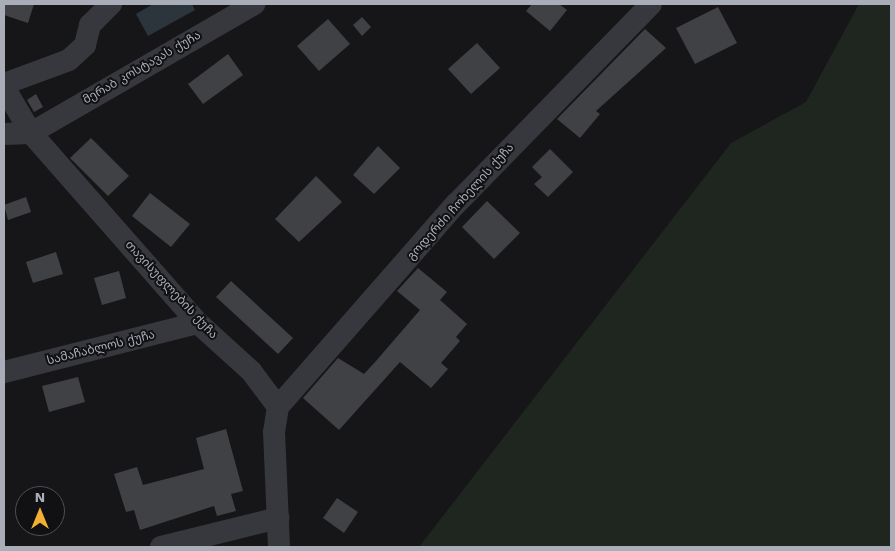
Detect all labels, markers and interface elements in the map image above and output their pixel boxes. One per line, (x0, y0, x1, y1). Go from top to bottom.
street label: მერაბ კოსტავას ქუჩა (81, 28, 203, 108)
street label: გოდერძი ჩოხელის ქუჩა (405, 141, 517, 263)
street label: თავისუფლების ქუჩა (122, 238, 220, 342)
street label: სამაჩაბლოს ქუჩა (46, 328, 156, 368)
north arrow (15, 486, 65, 536)
text: N (35, 489, 45, 505)

